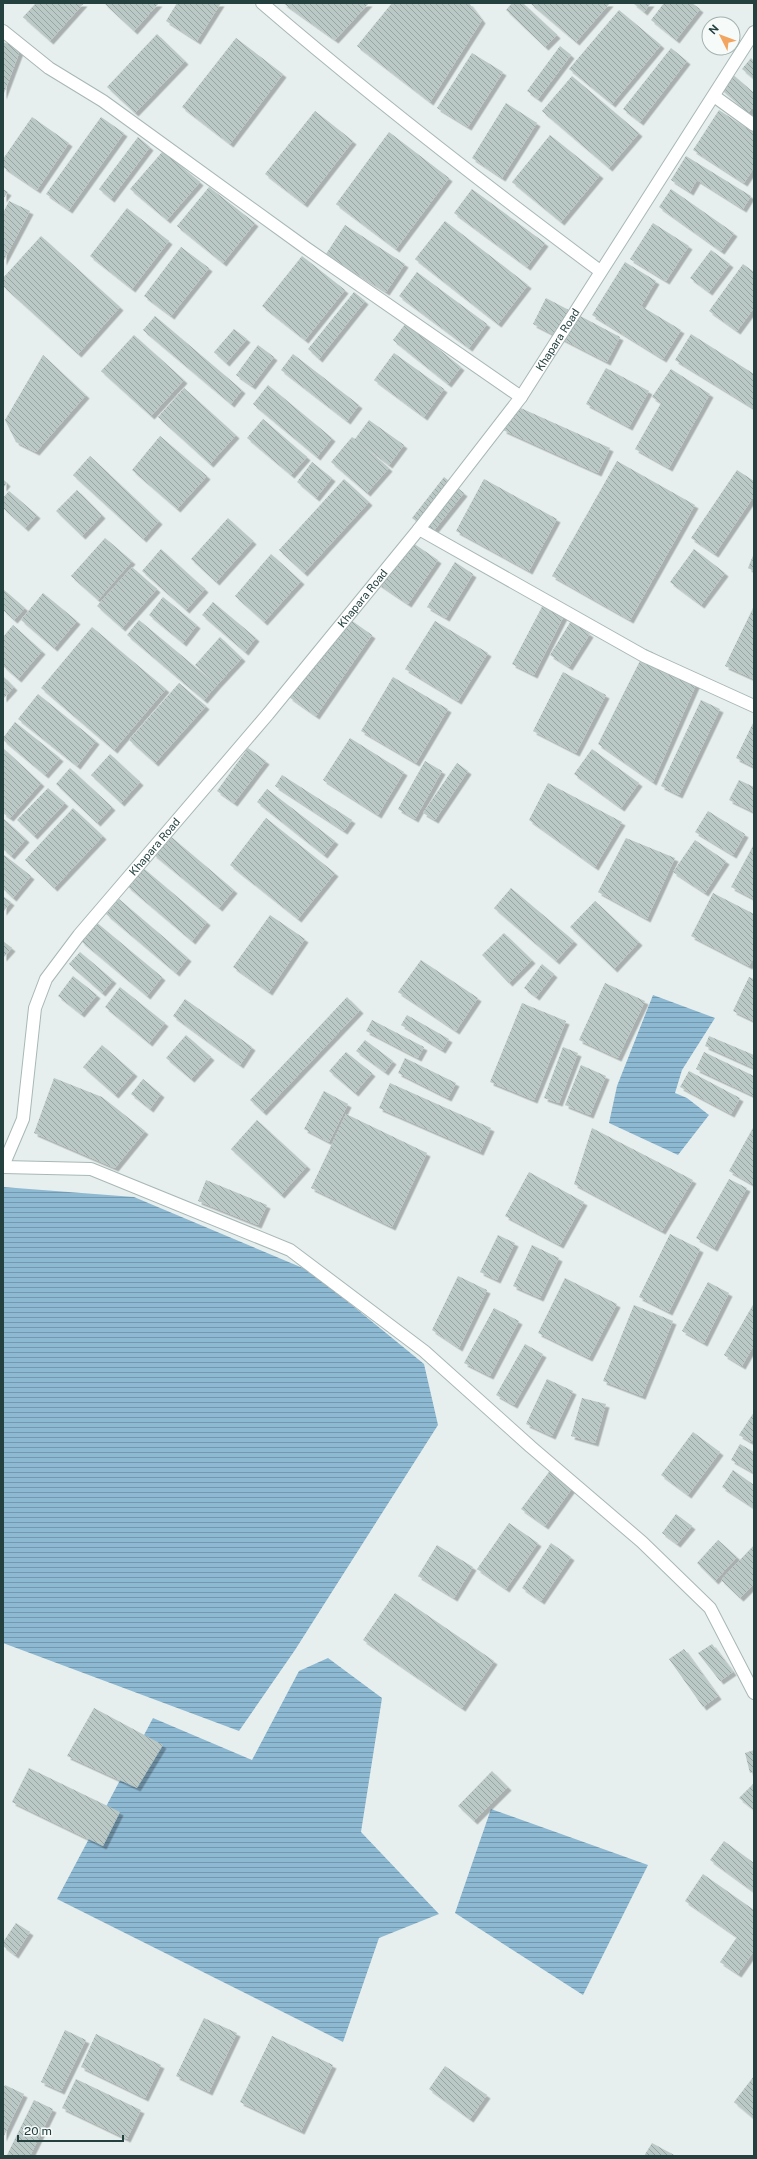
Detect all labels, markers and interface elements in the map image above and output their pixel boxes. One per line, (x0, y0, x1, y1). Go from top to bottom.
north arrow (701, 16, 741, 56)
text: N (706, 22, 721, 37)
street label: Khapara Road (533, 306, 582, 373)
street label: Khapara Road (335, 567, 390, 630)
street label: Khapara Road (127, 816, 182, 878)
scale bar (18, 2117, 123, 2143)
text: 20 m (24, 2124, 52, 2138)

